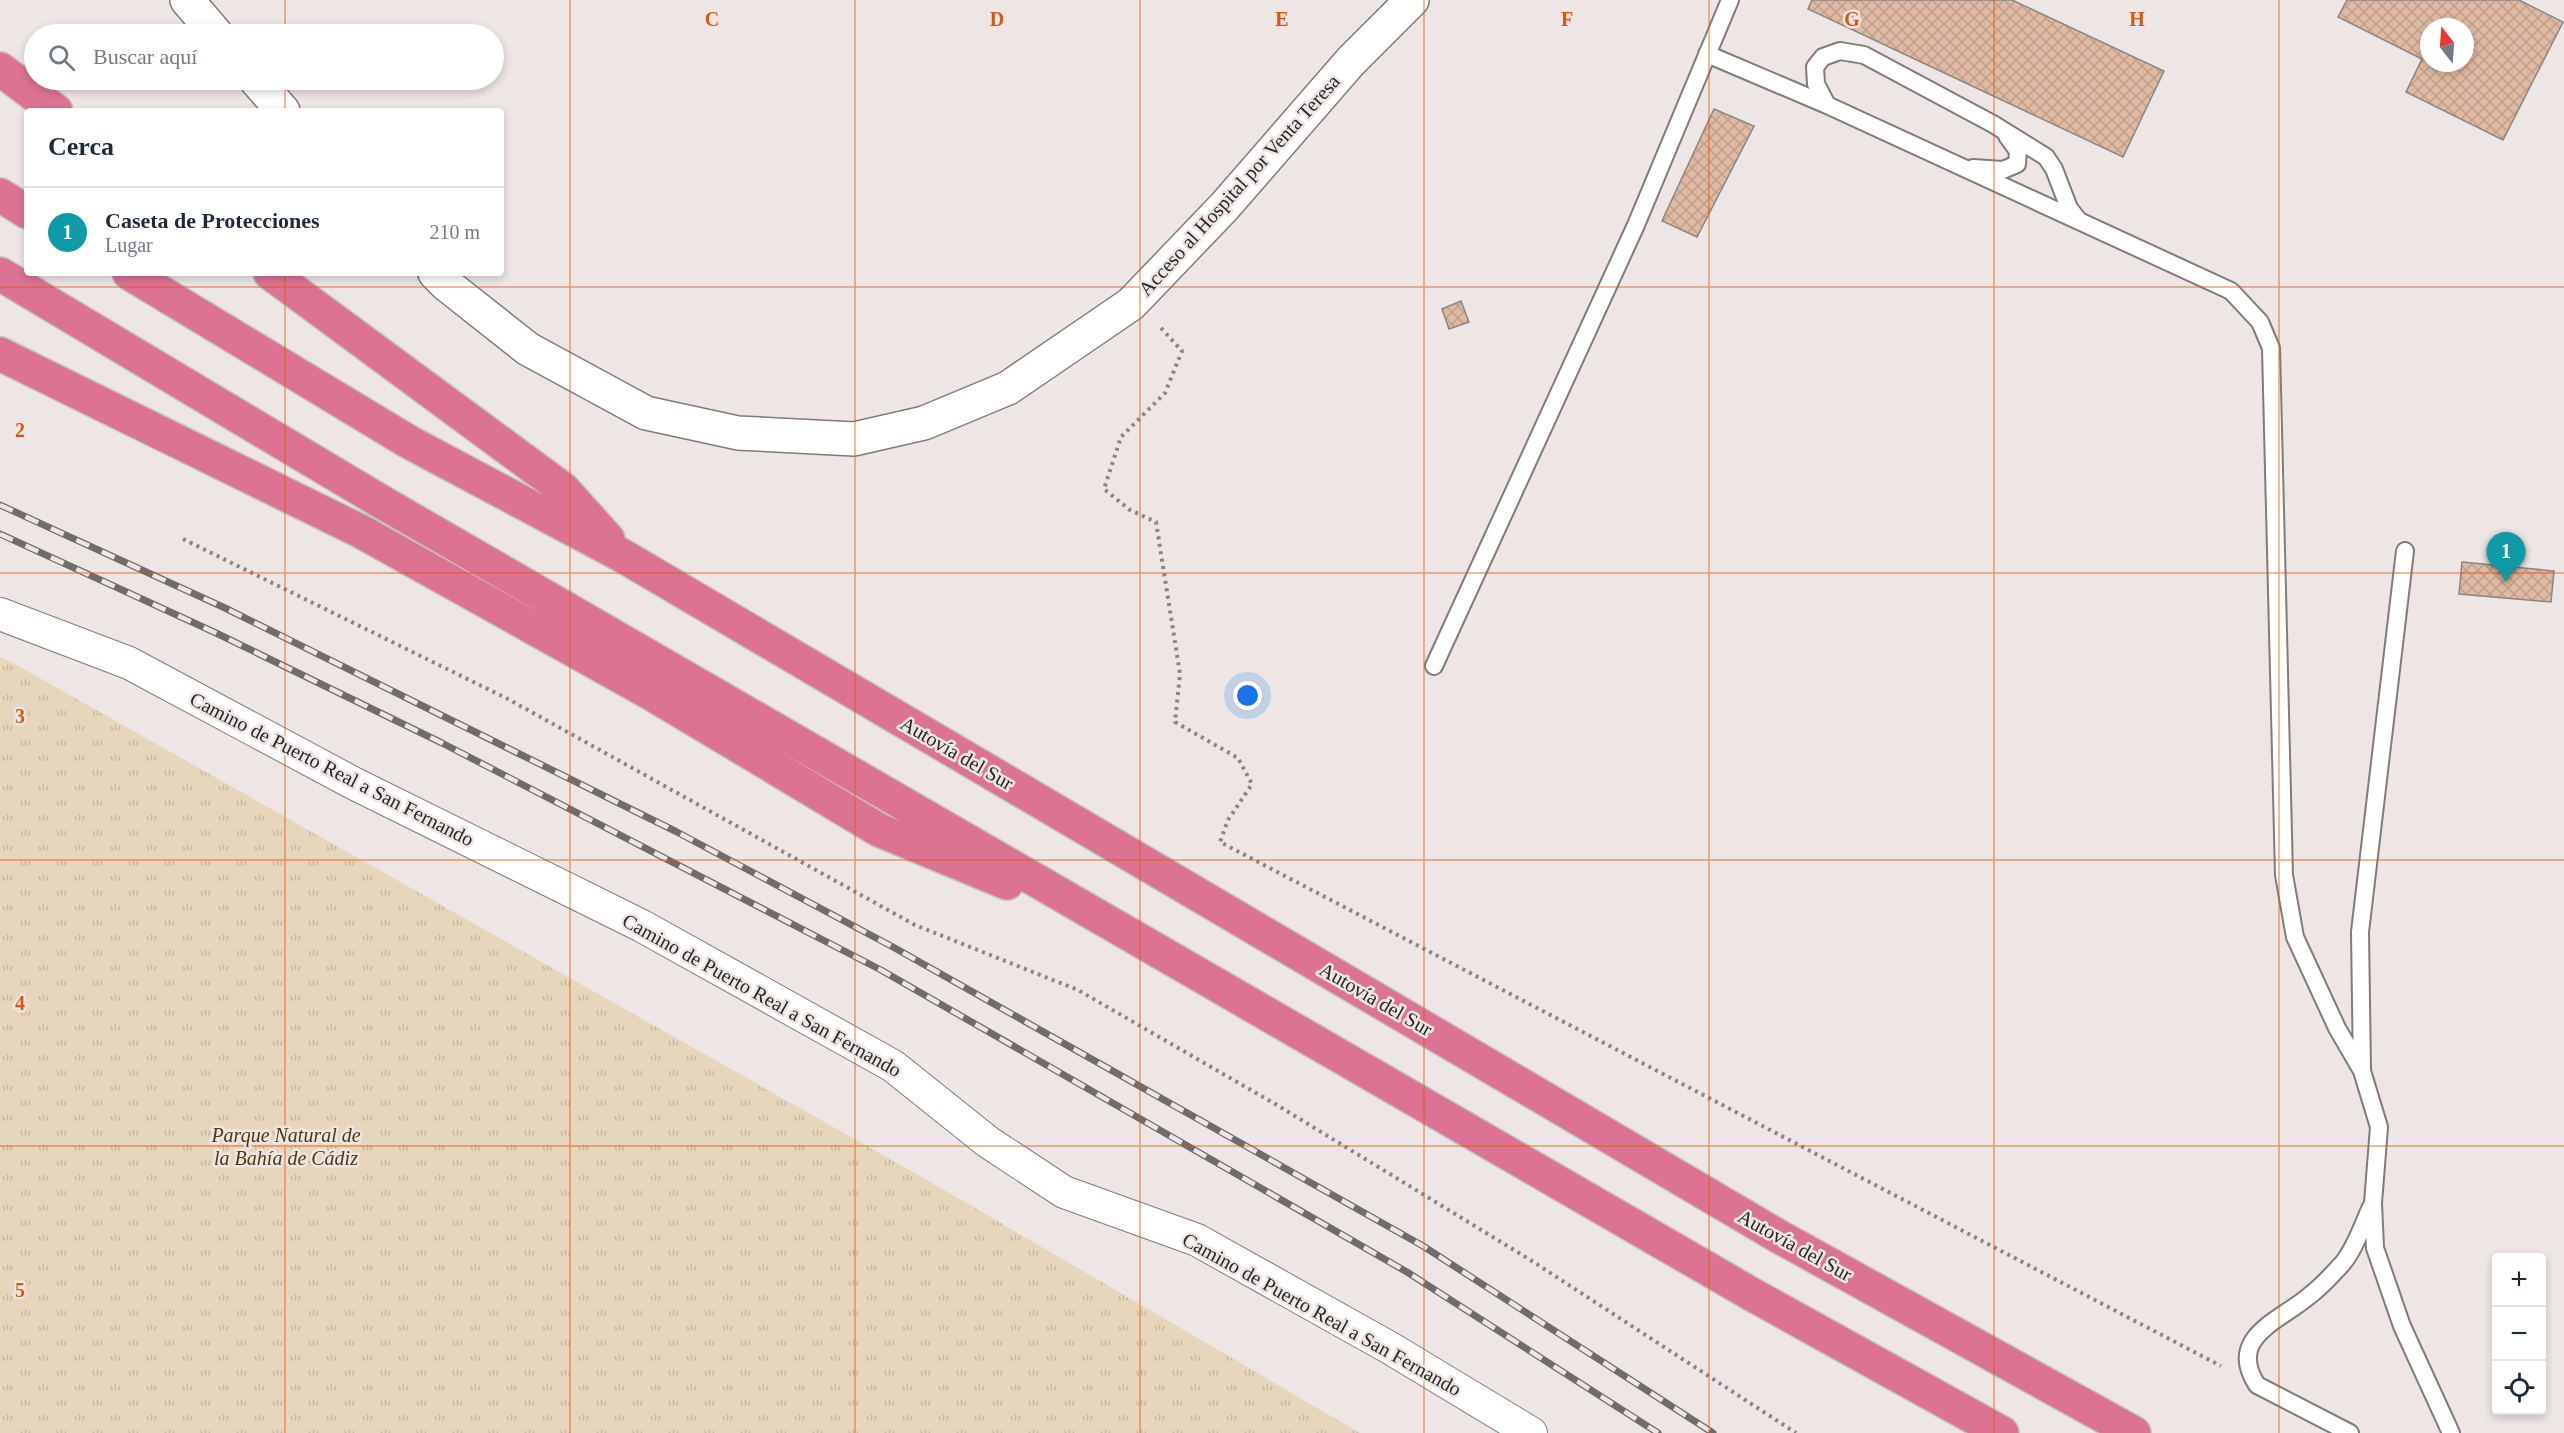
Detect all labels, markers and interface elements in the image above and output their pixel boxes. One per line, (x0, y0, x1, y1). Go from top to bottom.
text: C (705, 8, 719, 30)
text: D (990, 8, 1004, 30)
text: E (1275, 8, 1289, 30)
text: F (1561, 8, 1573, 30)
text: G (1844, 8, 1860, 30)
text: H (2129, 8, 2145, 30)
north arrow (2420, 18, 2474, 72)
search box (24, 24, 504, 90)
icon: search (45, 41, 78, 74)
text: Buscar aquí (93, 44, 197, 69)
street label: Acceso al Hospital por Venta Teresa (1134, 70, 1345, 301)
text: Cerca (48, 132, 114, 161)
text: Caseta de Protecciones (105, 208, 320, 233)
text: 1 (63, 221, 73, 243)
text: 210 m (429, 221, 480, 243)
text: Lugar (105, 234, 153, 256)
text: 2 (15, 419, 25, 441)
pin: 1 (2486, 532, 2526, 582)
your location (1233, 681, 1262, 710)
street label: Camino de Puerto Real a San Fernando (186, 688, 478, 850)
text: 3 (15, 705, 25, 727)
street label: Autovía del Sur (897, 712, 1018, 794)
street label: Camino de Puerto Real a San Fernando (619, 909, 905, 1081)
street label: Autovía del Sur (1316, 958, 1437, 1040)
text: 4 (15, 992, 25, 1014)
park label: Parque Natural de la Bahía de Cádiz (210, 1124, 361, 1169)
street label: Autovía del Sur (1734, 1205, 1856, 1285)
street label: Camino de Puerto Real a San Fernando (1179, 1228, 1465, 1400)
map controls (2492, 1253, 2546, 1415)
button: + (2492, 1253, 2546, 1307)
text: 5 (15, 1279, 25, 1301)
button: − (2492, 1307, 2546, 1361)
button: locate (2492, 1361, 2546, 1415)

